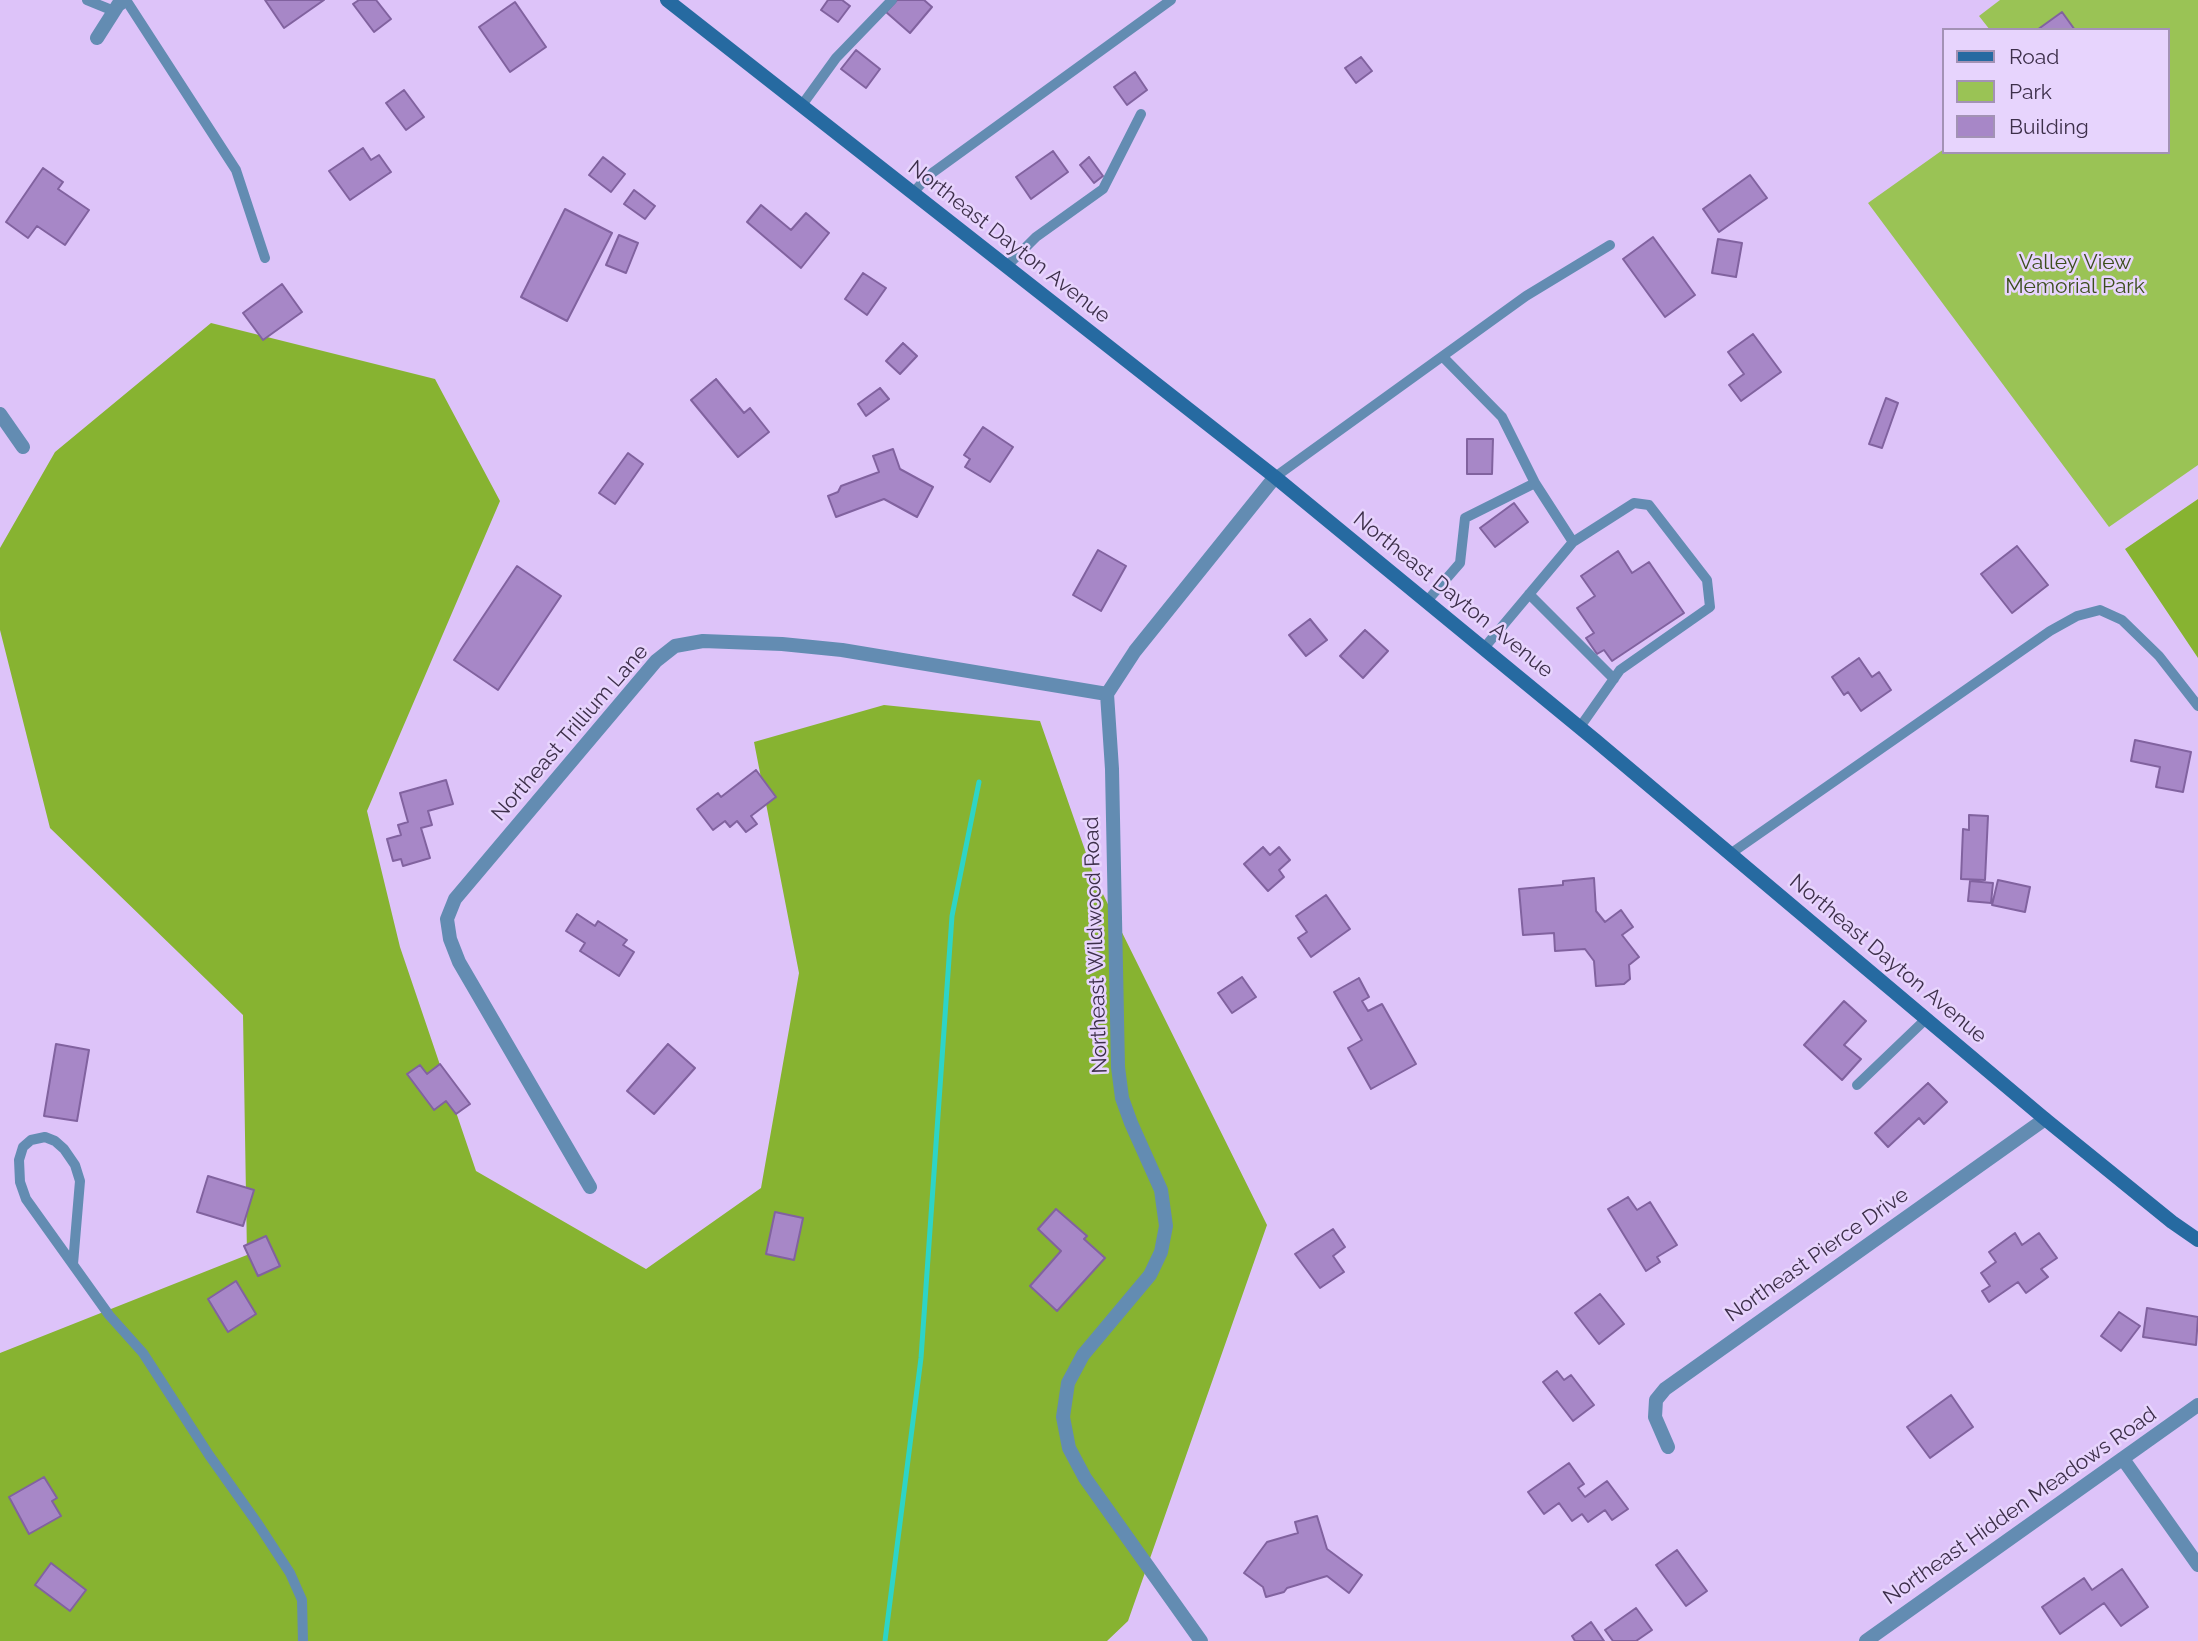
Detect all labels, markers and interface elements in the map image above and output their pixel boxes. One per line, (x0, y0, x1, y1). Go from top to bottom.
legend (1942, 28, 2170, 154)
text: Road (2009, 44, 2059, 69)
text: Park (2009, 79, 2052, 104)
text: Building (2009, 114, 2089, 139)
street label: Northeast Dayton Avenue (903, 155, 1115, 329)
park label: Valley View Memorial Park (2005, 250, 2145, 300)
street label: Northeast Dayton Avenue (1348, 507, 1558, 683)
street label: Northeast Trillium Lane (486, 640, 654, 826)
street label: Northeast Wildwood Road (1079, 816, 1113, 1074)
street label: Northeast Dayton Avenue (1784, 869, 1992, 1049)
street label: Northeast Pierce Drive (1721, 1182, 1913, 1328)
street label: Northeast Hidden Meadows Road (1879, 1402, 2161, 1610)

